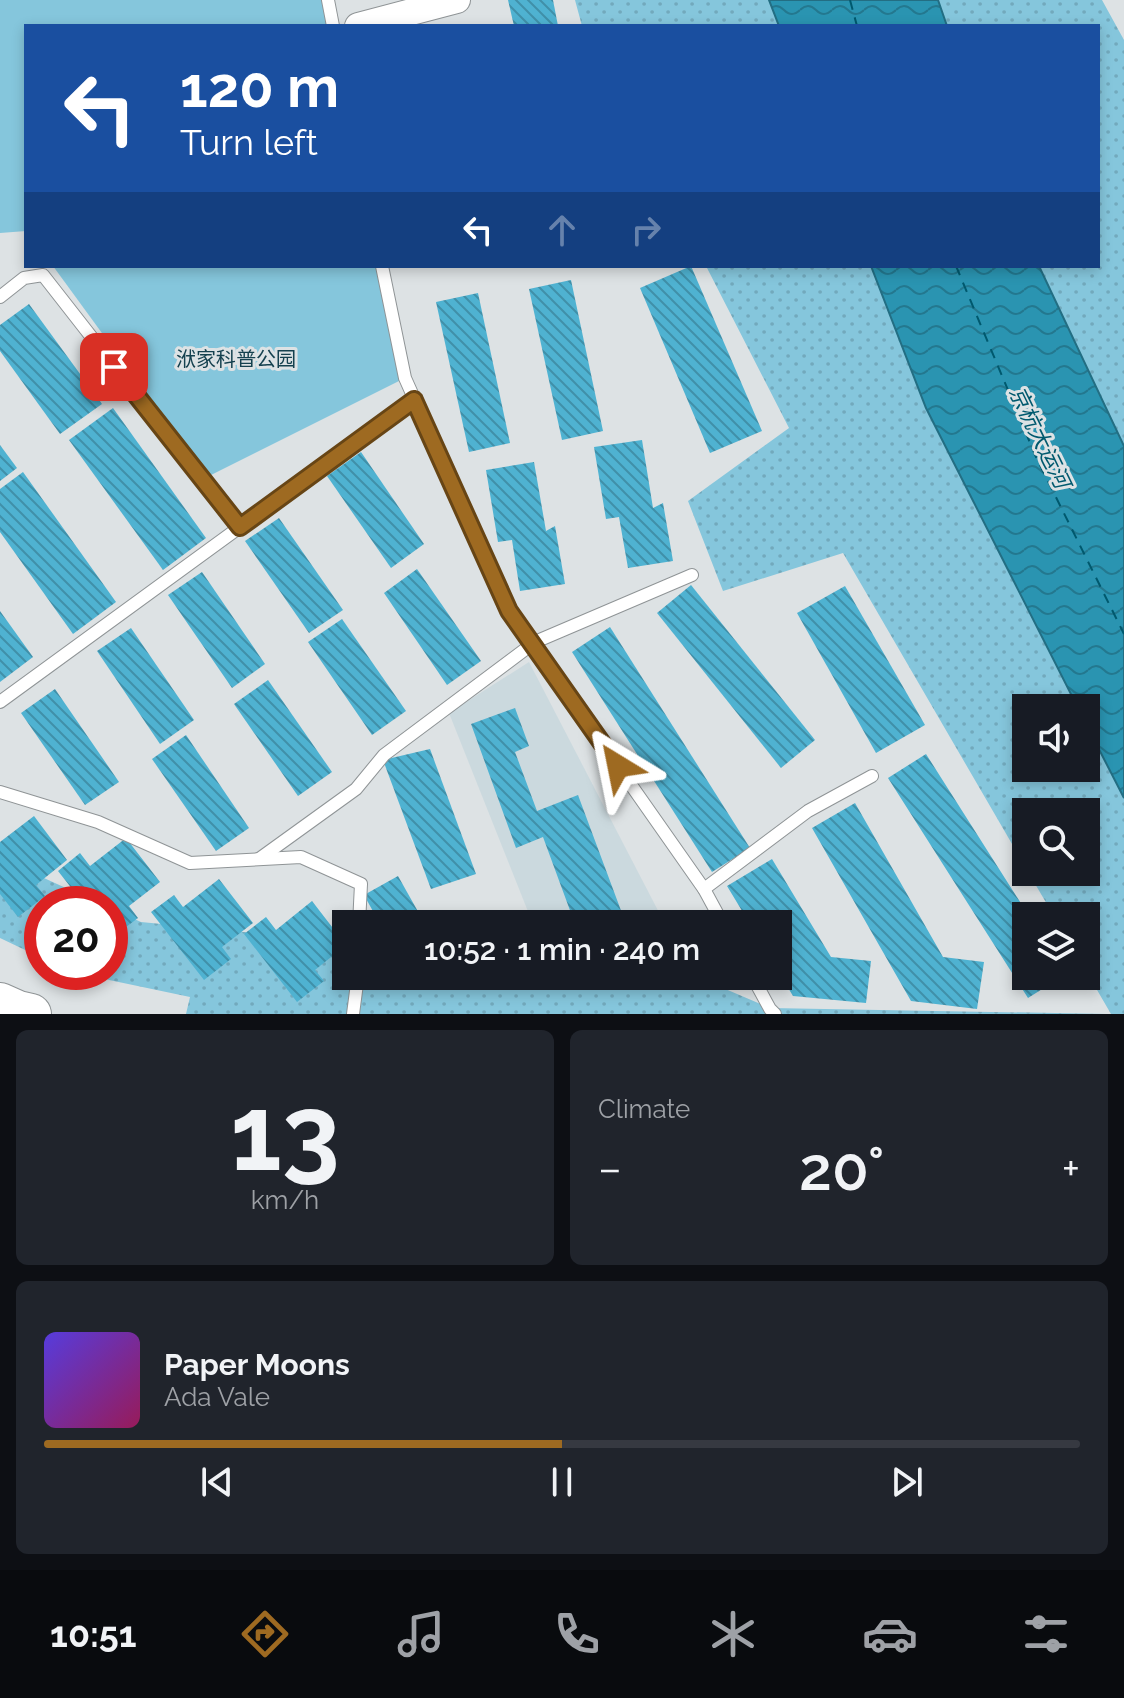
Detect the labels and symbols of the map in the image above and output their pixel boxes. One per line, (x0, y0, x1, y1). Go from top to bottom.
pin (80, 333, 148, 401)
park label: 洑家科普公园 (176, 347, 296, 371)
water label: 京杭大运河 (1004, 382, 1078, 496)
position arrow (576, 724, 660, 808)
speed limit sign: 20 (24, 886, 128, 990)

